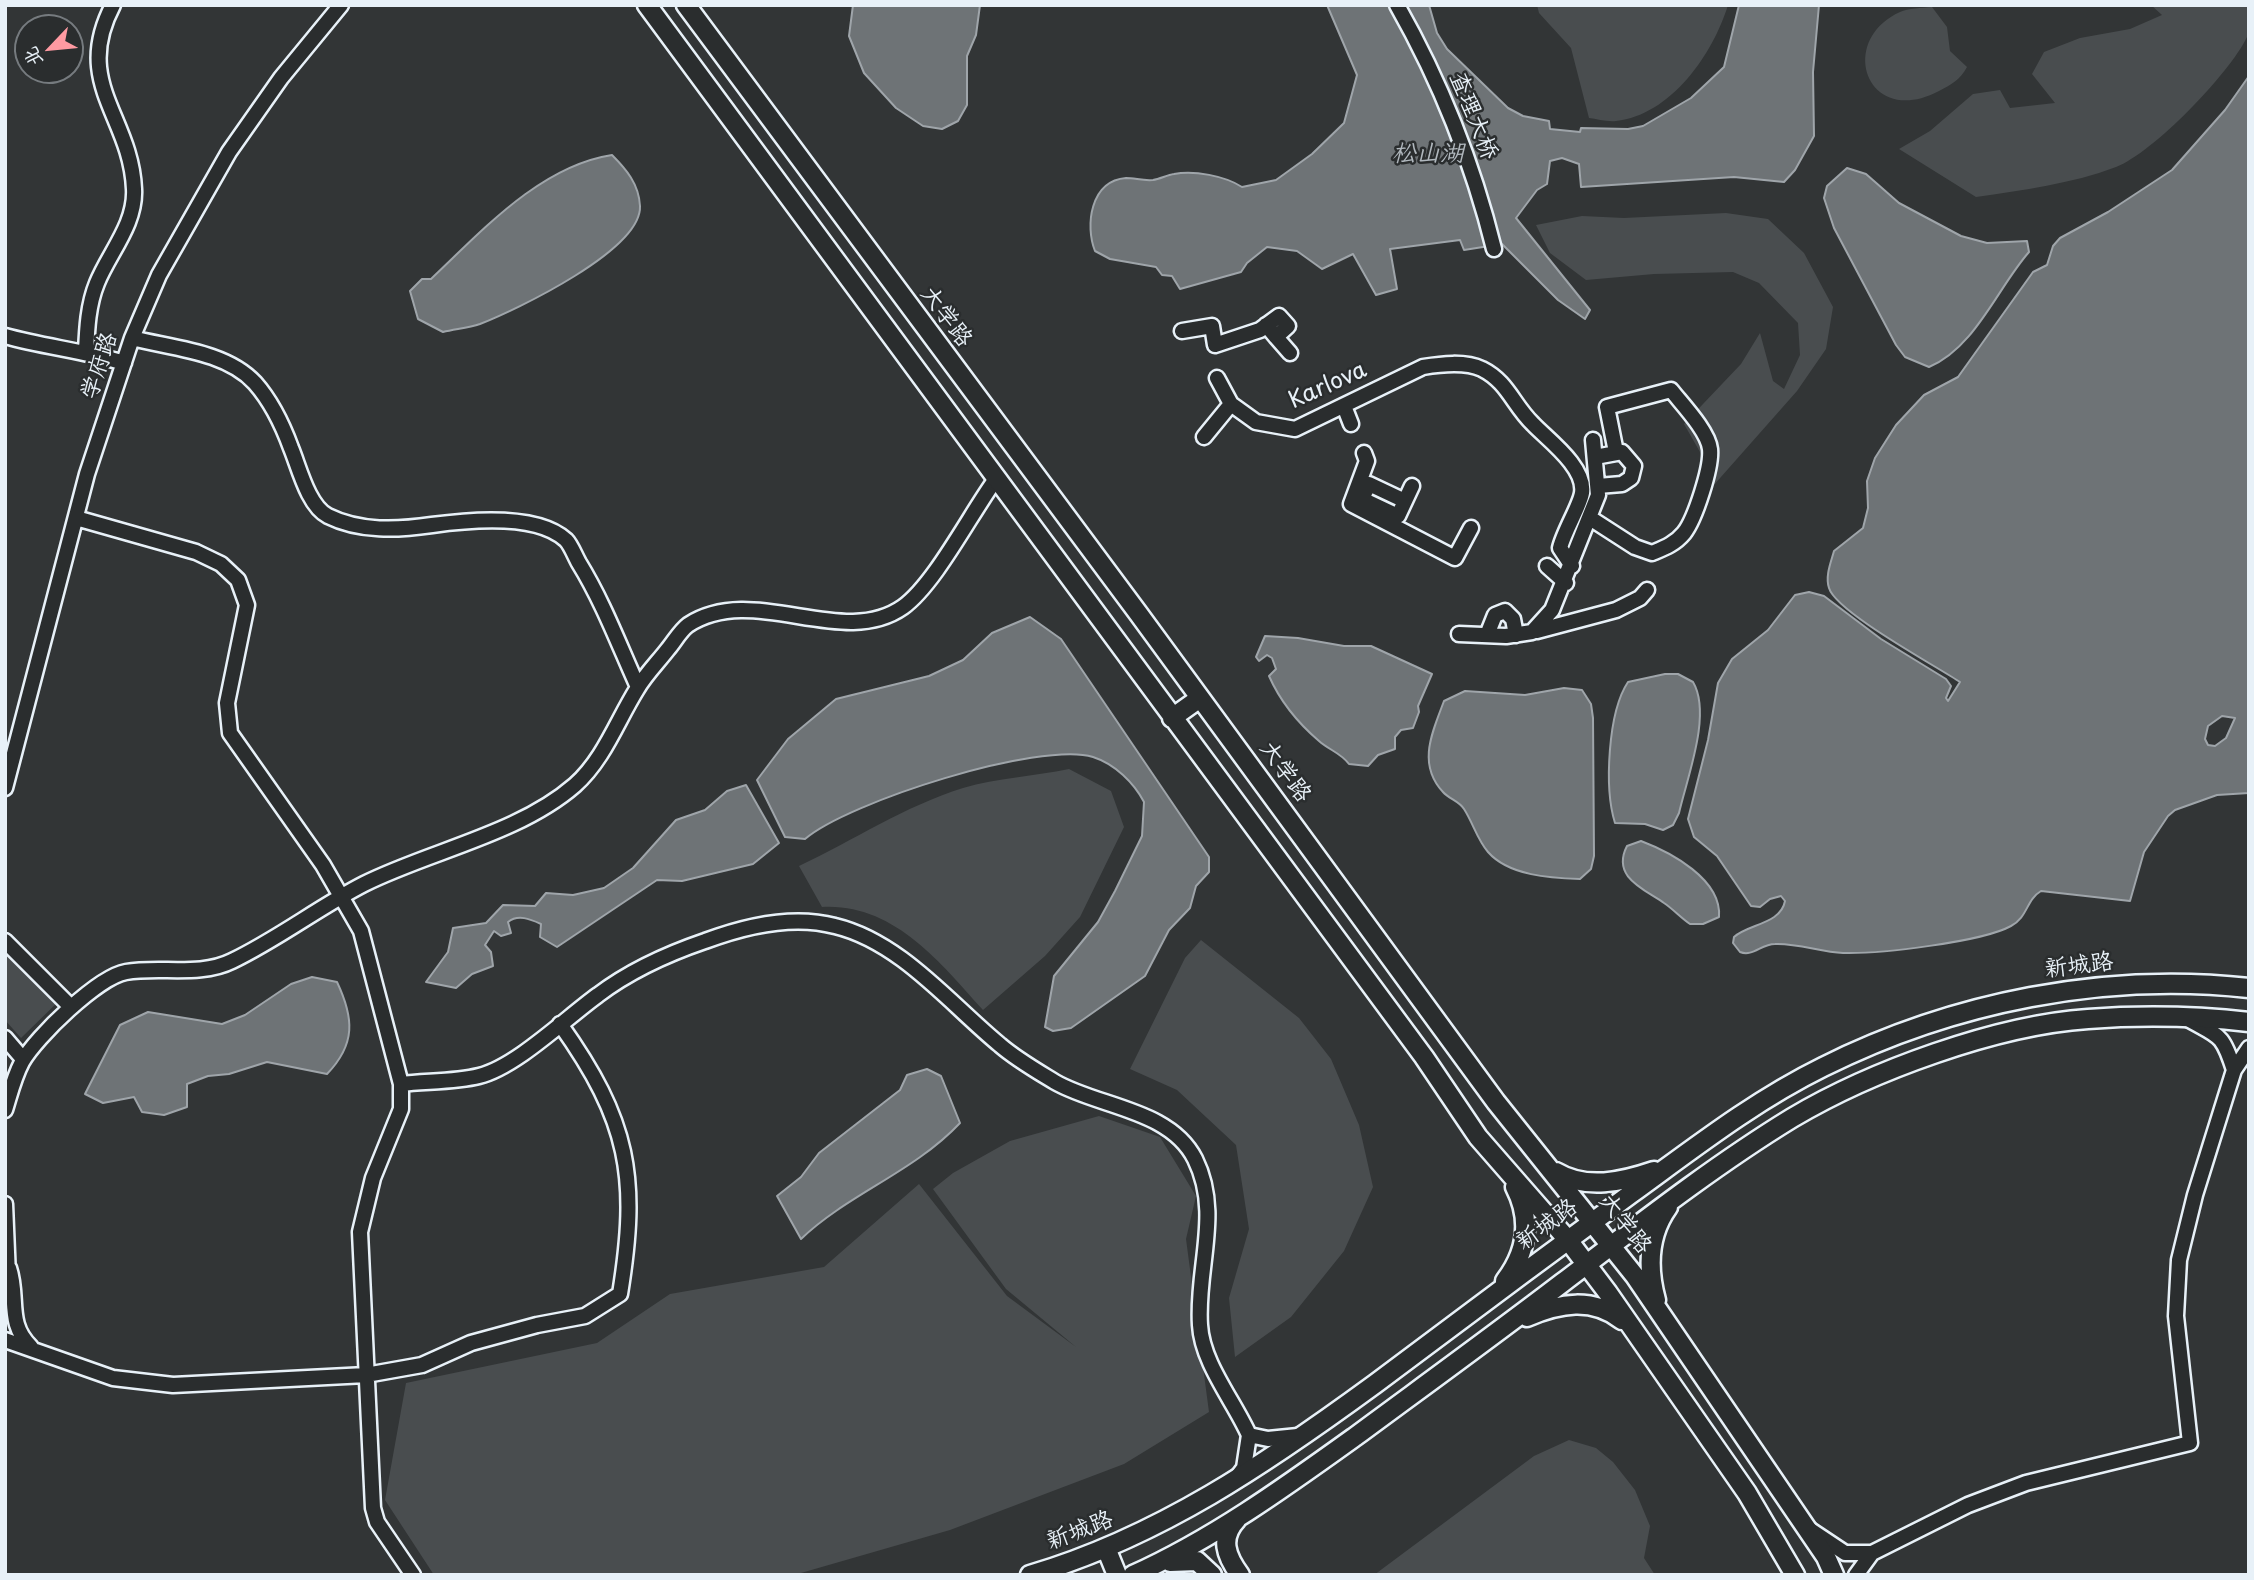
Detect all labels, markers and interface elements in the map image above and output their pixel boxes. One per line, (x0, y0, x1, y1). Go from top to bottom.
north arrow (14, 14, 84, 84)
text: 北 (15, 43, 49, 72)
street label: 查理大桥 (1443, 68, 1503, 164)
water label: 松山湖 (1392, 140, 1464, 168)
street label: 大学路 (914, 281, 978, 353)
street label: 学府路 (76, 329, 124, 403)
street label: Karlova (1285, 357, 1371, 415)
street label: 大学路 (1254, 736, 1316, 808)
street label: 新城路 (2043, 948, 2115, 984)
street label: 大学路 (1593, 1188, 1657, 1260)
street label: 新城路 (1511, 1194, 1583, 1256)
street label: 新城路 (1043, 1506, 1117, 1556)

